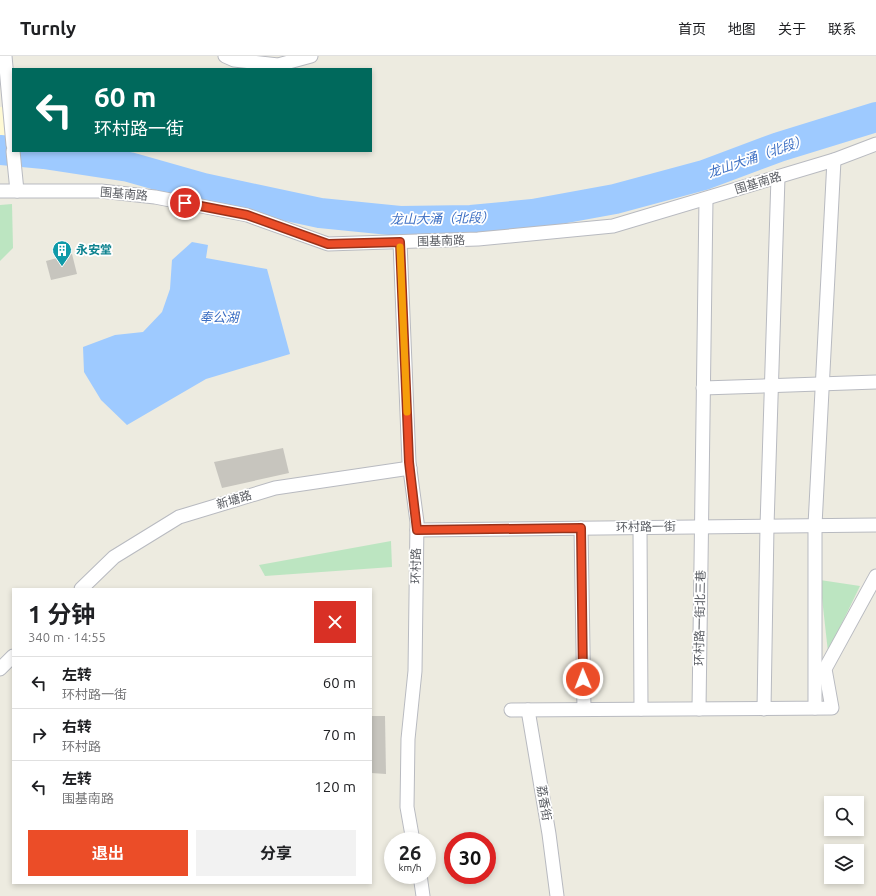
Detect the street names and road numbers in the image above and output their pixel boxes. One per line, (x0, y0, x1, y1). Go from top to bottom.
street label: 围基南路 (733, 169, 783, 196)
street label: 围基南路 (100, 185, 149, 202)
street label: 围基南路 (417, 233, 465, 248)
street label: 新塘路 (215, 488, 253, 511)
street label: 环村路一街 (616, 519, 676, 534)
street label: 环村路 (409, 548, 422, 584)
street label: 环村路一街北三巷 (692, 570, 707, 666)
street label: 荔香街 (535, 784, 554, 822)

